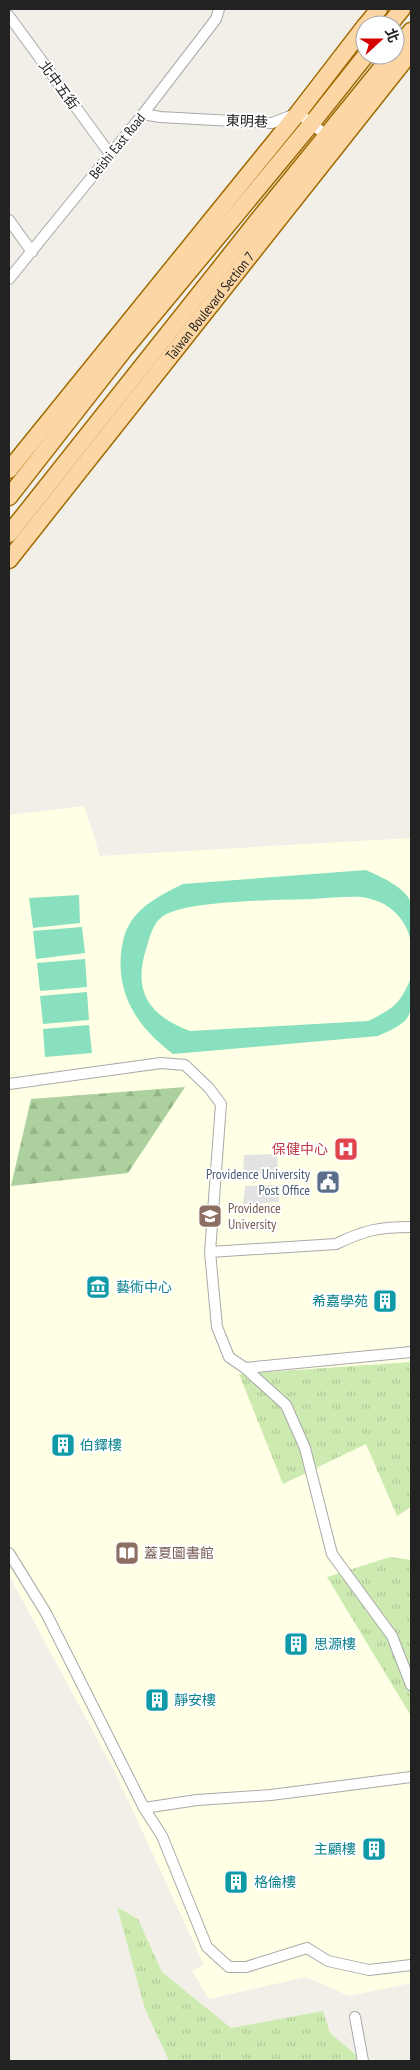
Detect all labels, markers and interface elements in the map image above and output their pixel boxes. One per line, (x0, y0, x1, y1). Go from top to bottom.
north arrow (355, 15, 405, 65)
text: 北 (381, 26, 403, 45)
street label: 北中五街 (35, 57, 83, 113)
street label: Beishi East Road (85, 109, 149, 183)
street label: 東明巷 (226, 111, 268, 131)
street label: Taiwan Boulevard Section 7 (162, 248, 258, 364)
hospital icon: 保健中心 (333, 1136, 359, 1162)
place label: 保健中心 (272, 1140, 328, 1158)
place label: Providence University Post Office (206, 1165, 311, 1199)
public building icon: Providence University Post Office (315, 1169, 341, 1195)
place label: Providence University (228, 1199, 281, 1233)
school or university icon: Providence University (197, 1203, 223, 1229)
museum icon: 藝術中心 (85, 1274, 111, 1300)
place label: 藝術中心 (116, 1278, 172, 1296)
building icon: 希嘉學苑 (372, 1288, 398, 1314)
place label: 希嘉學苑 (312, 1292, 368, 1310)
building icon: 伯鐸樓 (50, 1432, 76, 1458)
place label: 伯鐸樓 (80, 1436, 122, 1454)
library icon: 蓋夏圖書館 (114, 1540, 140, 1566)
place label: 蓋夏圖書館 (144, 1544, 214, 1562)
building icon: 思源樓 (283, 1631, 309, 1657)
place label: 思源樓 (314, 1635, 356, 1653)
building icon: 靜安樓 (144, 1687, 170, 1713)
place label: 靜安樓 (174, 1691, 216, 1709)
building icon: 主顧樓 (361, 1836, 387, 1862)
place label: 主顧樓 (314, 1840, 356, 1858)
building icon: 格倫樓 (223, 1869, 249, 1895)
place label: 格倫樓 (254, 1873, 296, 1891)

